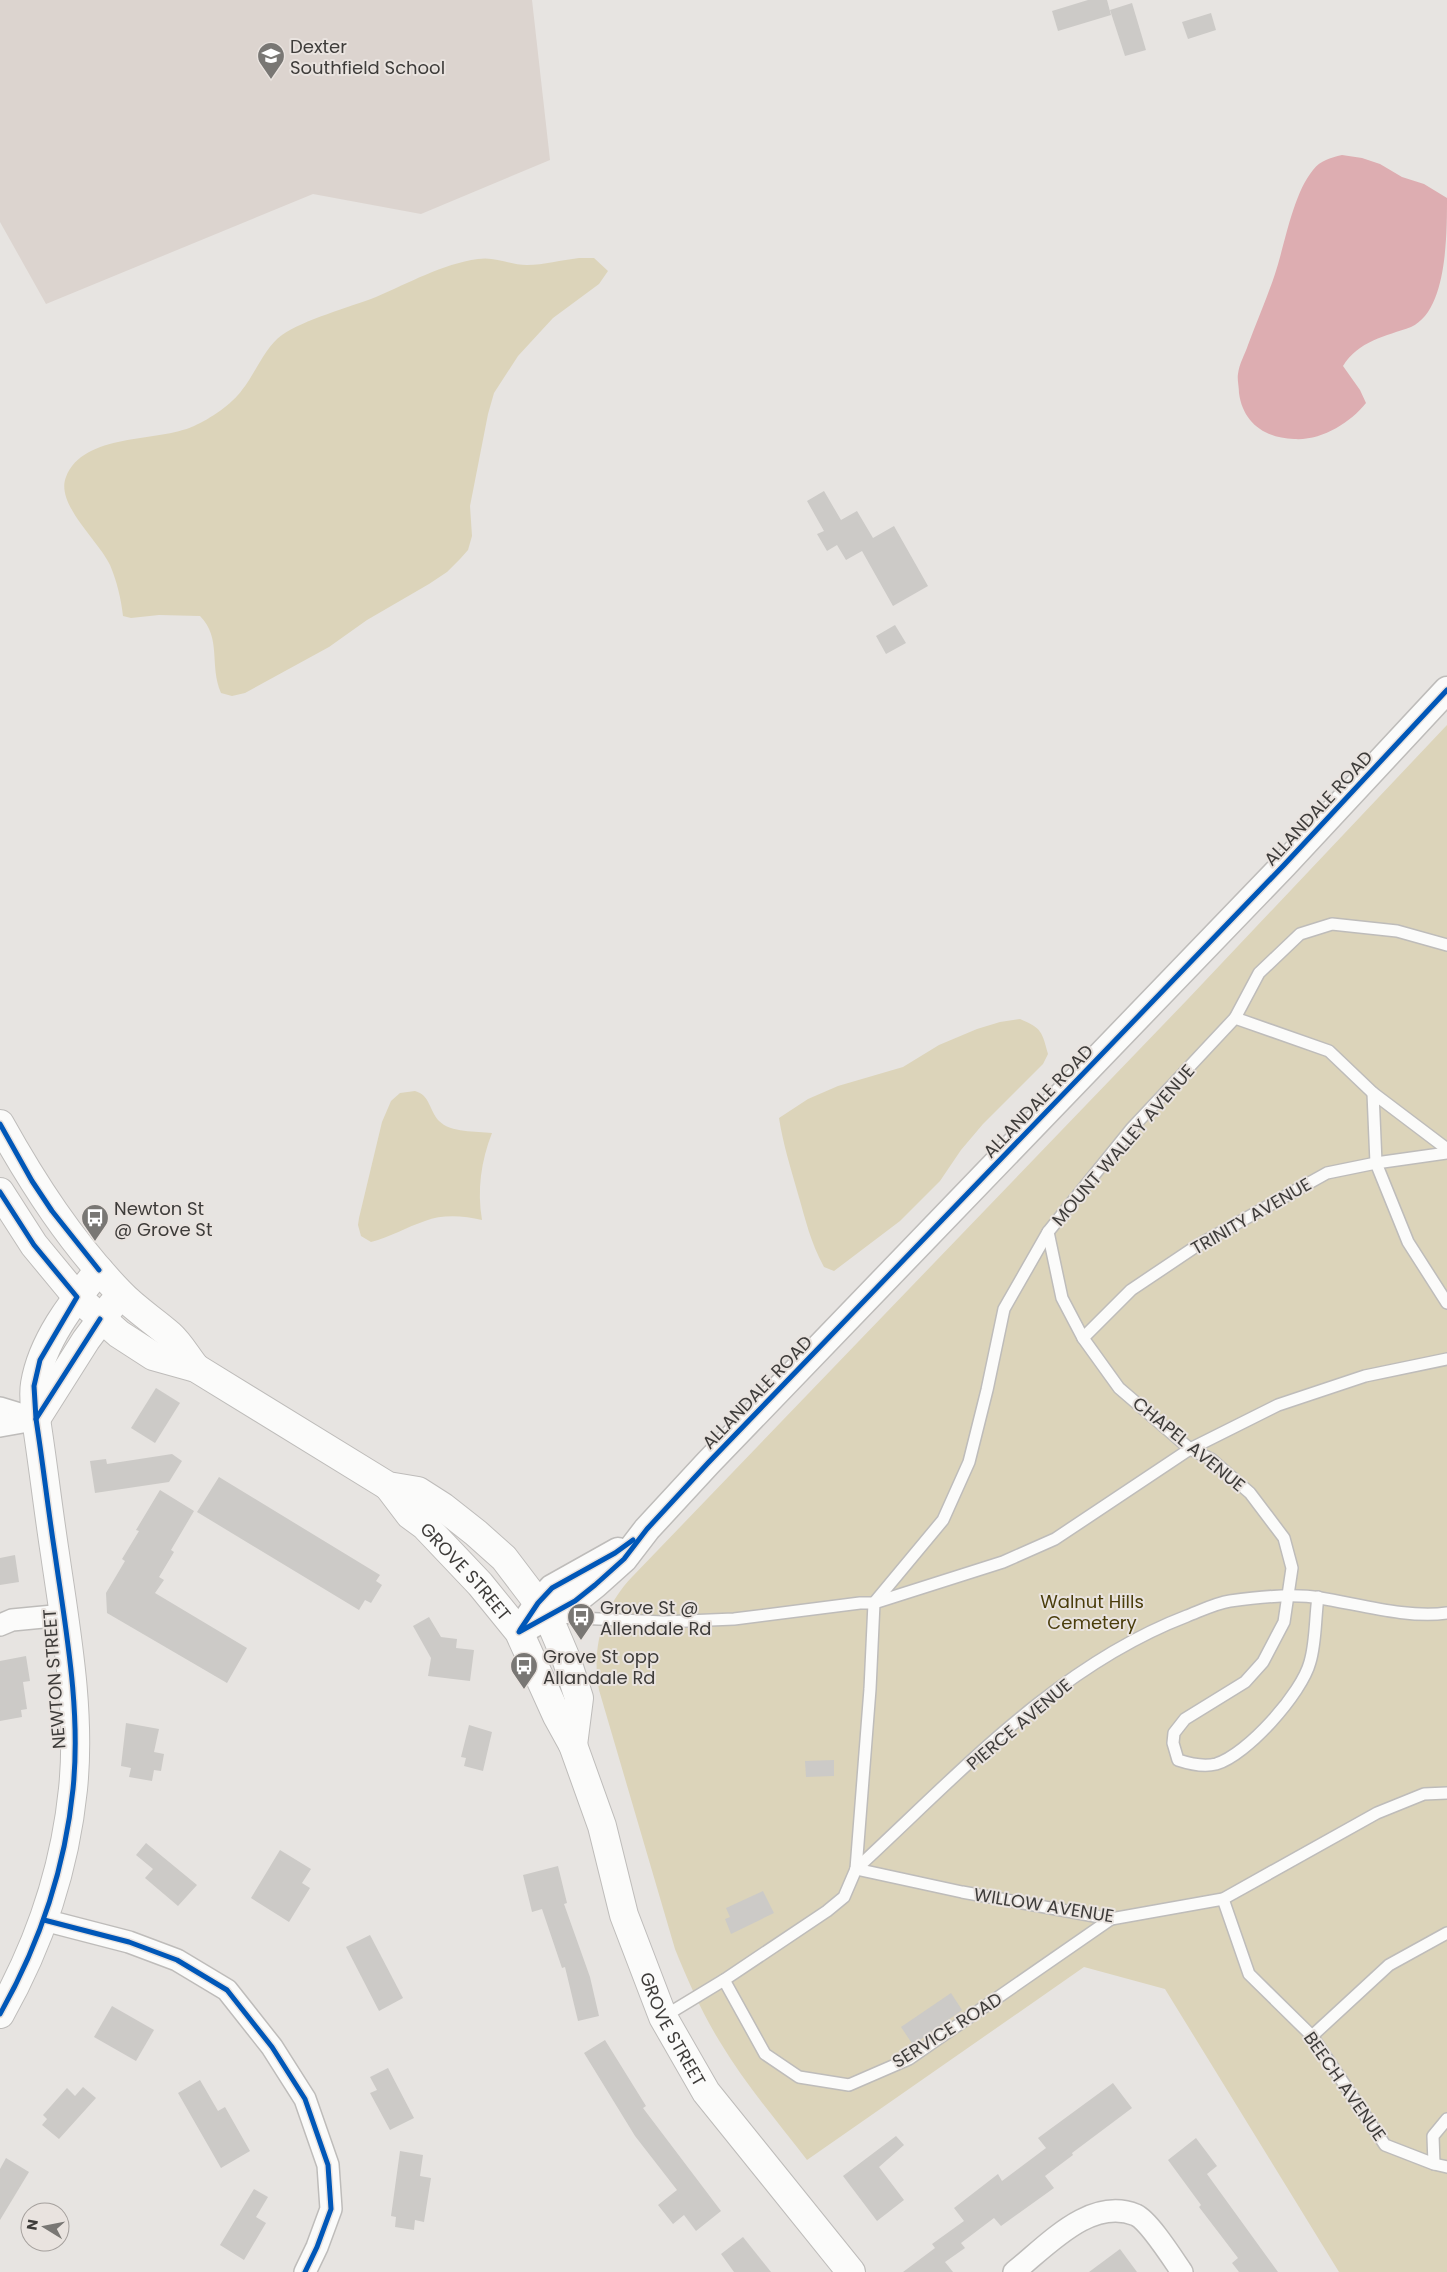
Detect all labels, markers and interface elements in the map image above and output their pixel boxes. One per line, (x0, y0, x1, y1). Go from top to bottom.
place label: Dexter Southfield School (290, 34, 445, 80)
school or university icon: Dexter Southfield School (256, 41, 286, 80)
street label: ALLANDALE ROAD (1258, 745, 1378, 871)
street label: ALLANDALE ROAD (977, 1039, 1099, 1163)
street label: MOUNT WALLEY AVENUE (1046, 1059, 1200, 1231)
street label: TRINITY AVENUE (1186, 1171, 1316, 1261)
place label: Newton St @ Grove St (114, 1196, 212, 1242)
bus stop icon: Newton St @ Grove St (80, 1203, 110, 1242)
street label: ALLANDALE ROAD (696, 1330, 818, 1454)
street label: CHAPEL AVENUE (1127, 1391, 1251, 1497)
street label: GROVE STREET (415, 1516, 517, 1626)
park label: Walnut Hills Cemetery (1040, 1589, 1144, 1635)
place label: Grove St @ Allendale Rd (600, 1595, 712, 1641)
bus stop icon: Grove St @ Allendale Rd (566, 1602, 596, 1641)
street label: NEWTON STREET (37, 1608, 71, 1750)
place label: Grove St opp Allandale Rd (543, 1644, 659, 1690)
bus stop icon: Grove St opp Allandale Rd (509, 1651, 539, 1690)
street label: PIERCE AVENUE (961, 1672, 1077, 1776)
street label: WILLOW AVENUE (972, 1882, 1116, 1928)
street label: GROVE STREET (634, 1968, 712, 2091)
street label: SERVICE ROAD (887, 1986, 1007, 2074)
street label: BEECH AVENUE (1298, 2026, 1392, 2146)
north arrow (20, 2202, 70, 2252)
text: N (21, 2218, 43, 2232)

